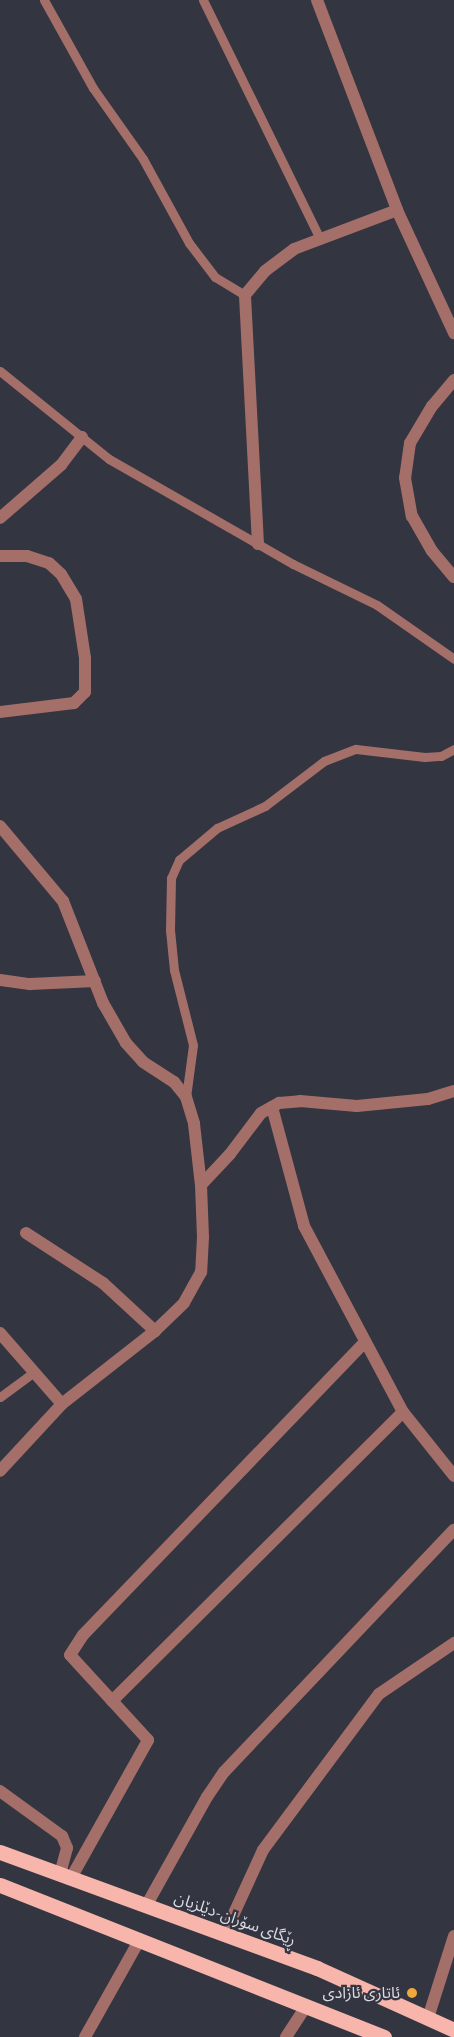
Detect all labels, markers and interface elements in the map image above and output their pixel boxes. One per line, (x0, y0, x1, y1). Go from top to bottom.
street label: ڕێگای سۆران-دێلزیان (172, 1888, 298, 1950)
place label: ئاتاری ئازادی (323, 1983, 400, 2003)
marker: ئاتاری ئازادی (405, 1986, 419, 2000)

